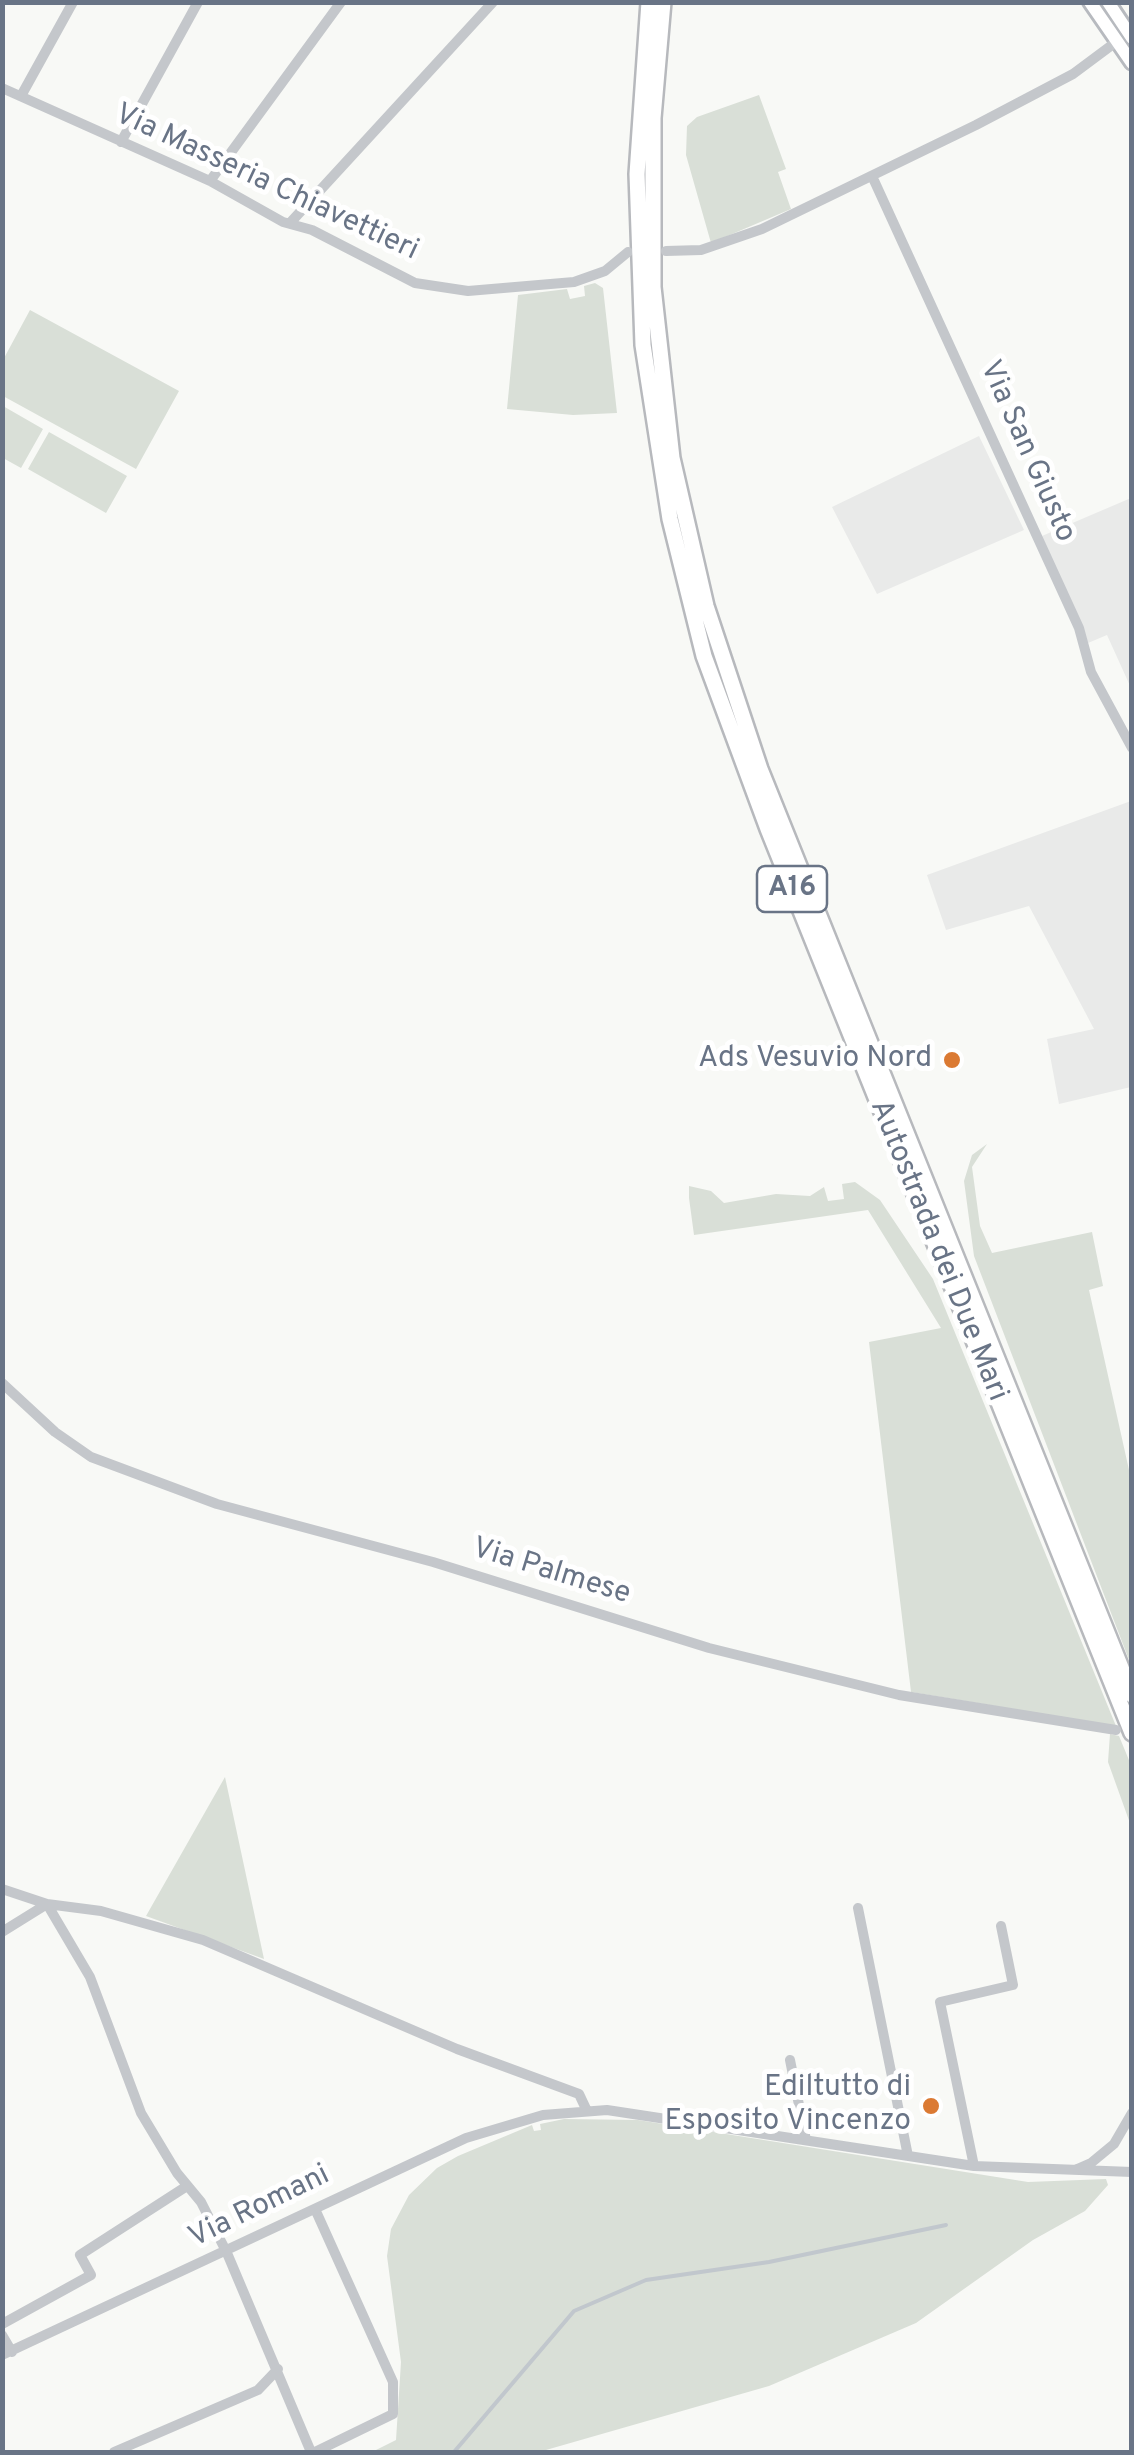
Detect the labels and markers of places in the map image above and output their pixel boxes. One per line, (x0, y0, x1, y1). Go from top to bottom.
place label: Ads Vesuvio Nord (698, 1042, 932, 1078)
marker: Ads Vesuvio Nord (941, 1049, 963, 1071)
place label: Ediltutto di Esposito Vincenzo (664, 2071, 911, 2142)
marker: Ediltutto di Esposito Vincenzo (920, 2095, 942, 2117)

